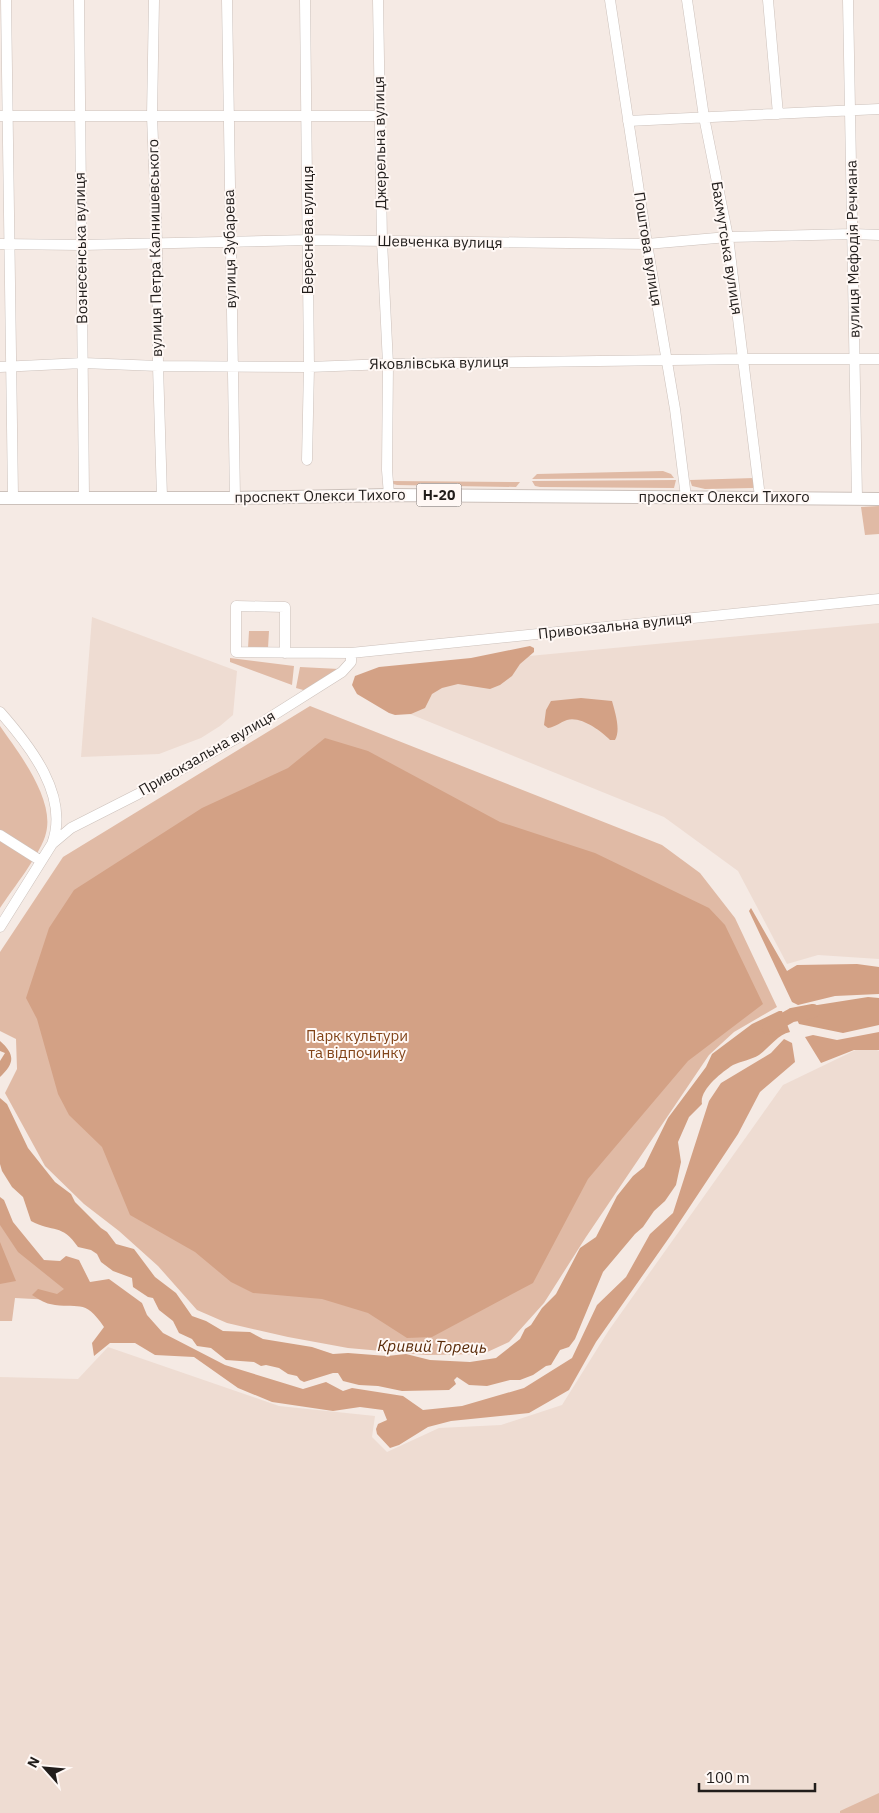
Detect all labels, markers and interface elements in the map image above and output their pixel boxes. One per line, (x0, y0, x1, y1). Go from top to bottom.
street label: Джерельна вулиця (369, 76, 390, 210)
street label: вулиця Петра Калнишевського (143, 139, 166, 357)
street label: вулиця Мефодія Речмана (841, 160, 864, 338)
street label: Вереснева вулиця (298, 165, 317, 295)
street label: Вознесенська вулиця (70, 172, 91, 324)
street label: Бахмутська вулиця (708, 180, 747, 316)
street label: вулиця Зубарева (219, 189, 240, 309)
street label: Поштова вулиця (630, 190, 667, 308)
street label: Шевченка вулиця (377, 231, 503, 252)
street label: Яковлівська вулиця (369, 352, 509, 373)
road number: Н-20 (416, 484, 462, 506)
street label: проспект Олекси Тихого (234, 485, 406, 506)
street label: проспект Олекси Тихого (638, 487, 810, 506)
street label: Привокзальна вулиця (537, 608, 693, 643)
street label: Привокзальна вулиця (135, 706, 279, 800)
park label: Парк культури та відпочинку (306, 1026, 408, 1062)
water label: Кривий Торець (377, 1335, 487, 1357)
north arrow (20, 1743, 70, 1793)
text: N (23, 1753, 44, 1771)
scale bar (699, 1760, 815, 1792)
text: 100 m (706, 1768, 750, 1787)

